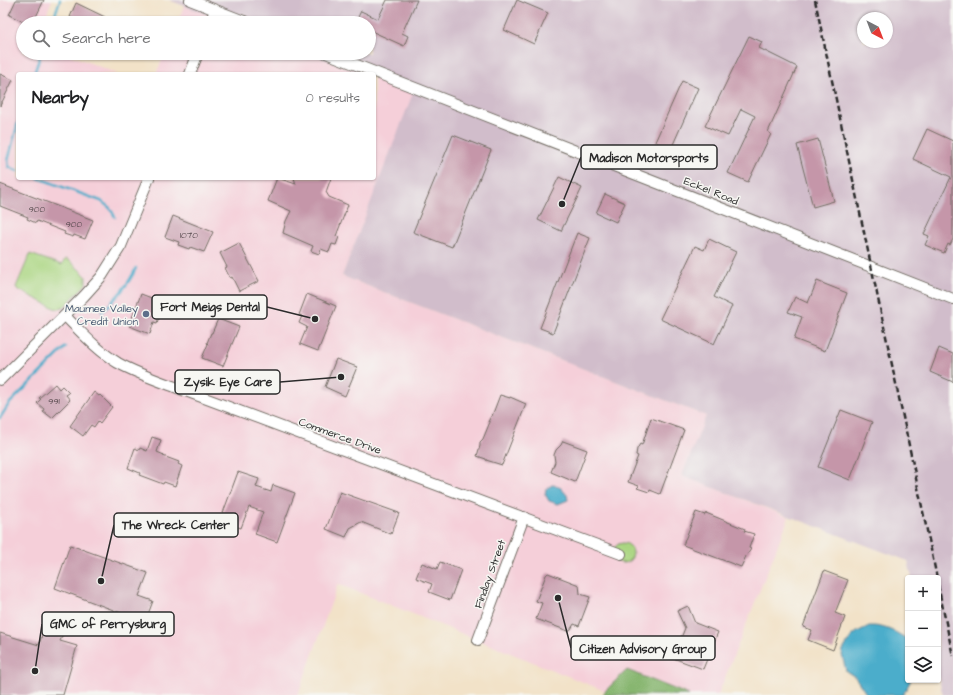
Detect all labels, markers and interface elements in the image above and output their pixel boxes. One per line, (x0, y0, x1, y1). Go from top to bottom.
north arrow (857, 12, 893, 48)
search box (16, 16, 376, 60)
icon: search (30, 27, 52, 49)
text: Search here (62, 28, 151, 49)
text: Nearby (32, 86, 89, 110)
text: 0 results (305, 89, 360, 107)
callout: Madison Motorsports (581, 145, 717, 169)
text: Madison Motorsports (589, 150, 709, 168)
street label: Eckel Road (681, 173, 741, 209)
house number: 900 (29, 203, 46, 216)
house number: 900 (66, 218, 83, 231)
house number: 1070 (180, 229, 198, 242)
callout: Fort Meigs Dental (152, 295, 267, 319)
text: Fort Meigs Dental (160, 299, 260, 318)
place label: Maumee Valley Credit Union (65, 301, 138, 329)
marker: Maumee Valley Credit Union (141, 309, 151, 319)
callout: Zysik Eye Care (175, 370, 280, 394)
text: Zysik Eye Care (184, 374, 273, 392)
house number: 991 (48, 395, 60, 408)
street label: Commerce Drive (297, 414, 383, 458)
callout: The Wreck Center (114, 513, 238, 537)
text: The Wreck Center (121, 517, 230, 534)
street label: Findlay Street (471, 537, 511, 611)
map controls (905, 575, 941, 683)
button: + (905, 575, 941, 611)
button: − (905, 611, 941, 647)
callout: GMC of Perrysburg (42, 612, 174, 636)
text: GMC of Perrysburg (50, 616, 167, 635)
callout: Citizen Advisory Group (571, 636, 715, 660)
text: Citizen Advisory Group (579, 641, 707, 659)
button: layers (905, 647, 941, 683)

